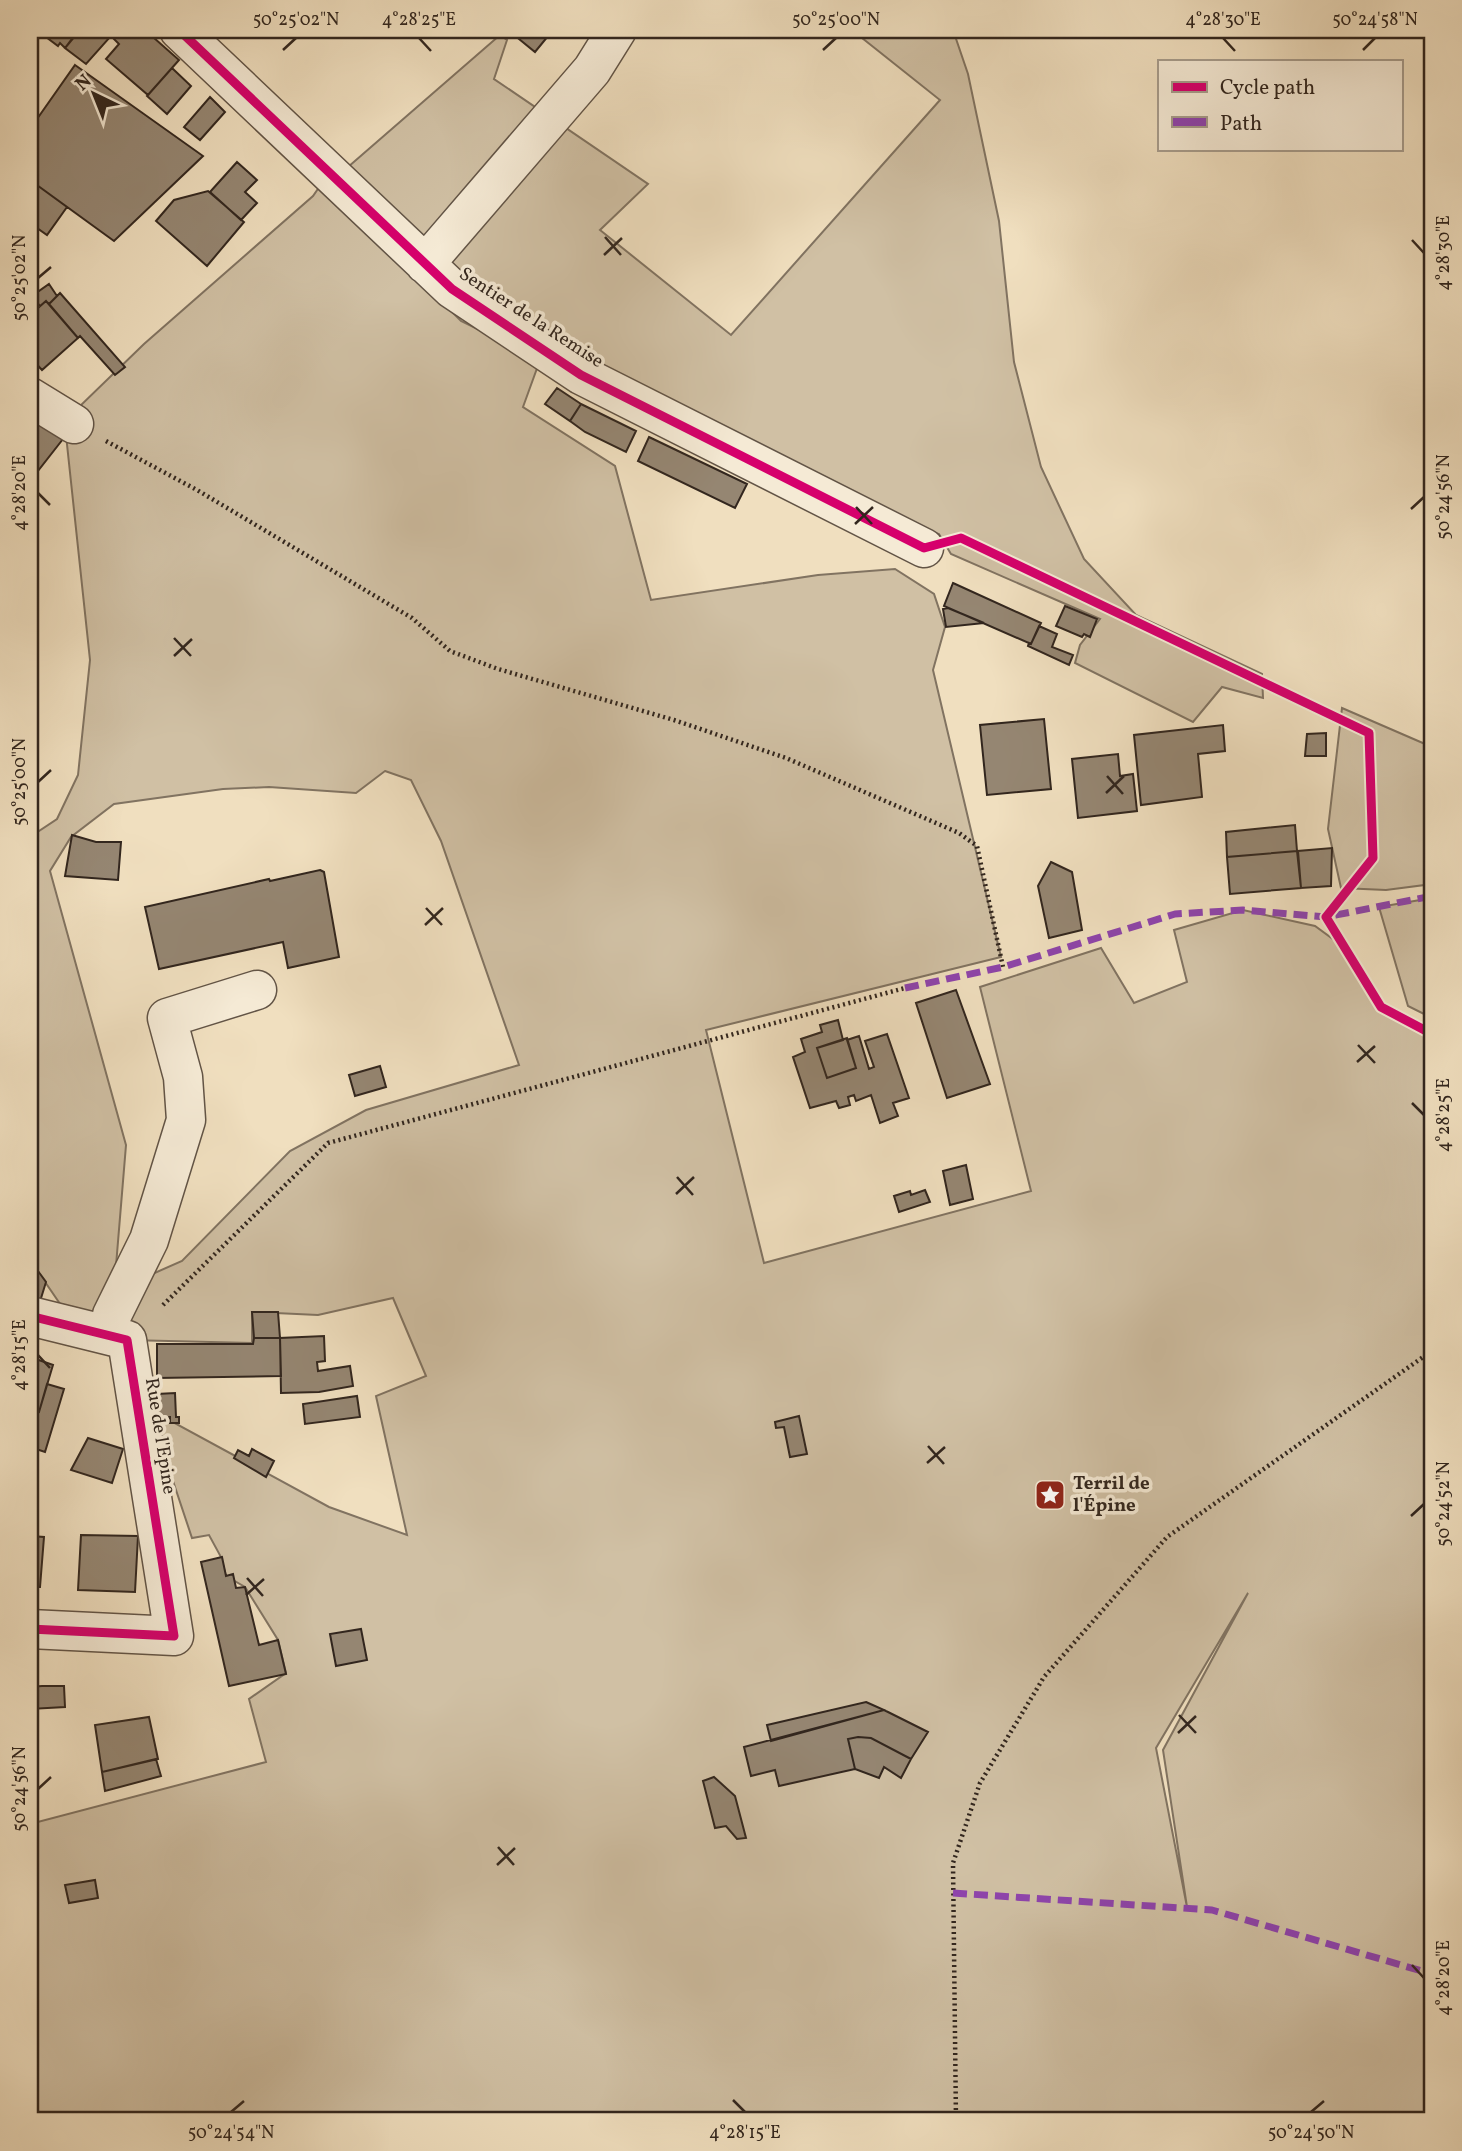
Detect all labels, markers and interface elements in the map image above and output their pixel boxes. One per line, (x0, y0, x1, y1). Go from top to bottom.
text: 50°25'02"N (253, 8, 339, 33)
text: 4°28'25"E (382, 8, 456, 33)
text: 50°25'00"N (792, 8, 880, 33)
text: 4°28'30"E (1185, 8, 1261, 33)
text: 50°24'58"N (1332, 8, 1418, 33)
north arrow (60, 60, 130, 130)
legend (1158, 60, 1402, 150)
text: N (70, 69, 98, 97)
text: Cycle path (1220, 74, 1315, 103)
text: Path (1220, 110, 1262, 139)
text: 4°28'30"E (1432, 215, 1457, 291)
text: 50°25'02"N (8, 235, 33, 321)
street label: Sentier de la Remise (454, 261, 608, 375)
text: 50°24'56"N (1432, 454, 1457, 540)
text: 4°28'20"E (8, 455, 33, 531)
text: 50°25'00"N (8, 738, 33, 826)
text: 4°28'25"E (1432, 1078, 1457, 1152)
text: 4°28'15"E (8, 1319, 33, 1391)
street label: Rue de l'Epine (138, 1376, 182, 1496)
text: 50°24'52"N (1432, 1461, 1457, 1547)
place label: Terril de l'Épine (1073, 1471, 1150, 1519)
place icon: Terril de l'Épine (1033, 1478, 1067, 1512)
text: 50°24'56"N (8, 1746, 33, 1832)
text: 4°28'20"E (1432, 1940, 1457, 2016)
text: 50°24'54"N (188, 2121, 274, 2146)
text: 4°28'15"E (709, 2121, 781, 2146)
text: 50°24'50"N (1268, 2121, 1354, 2146)

